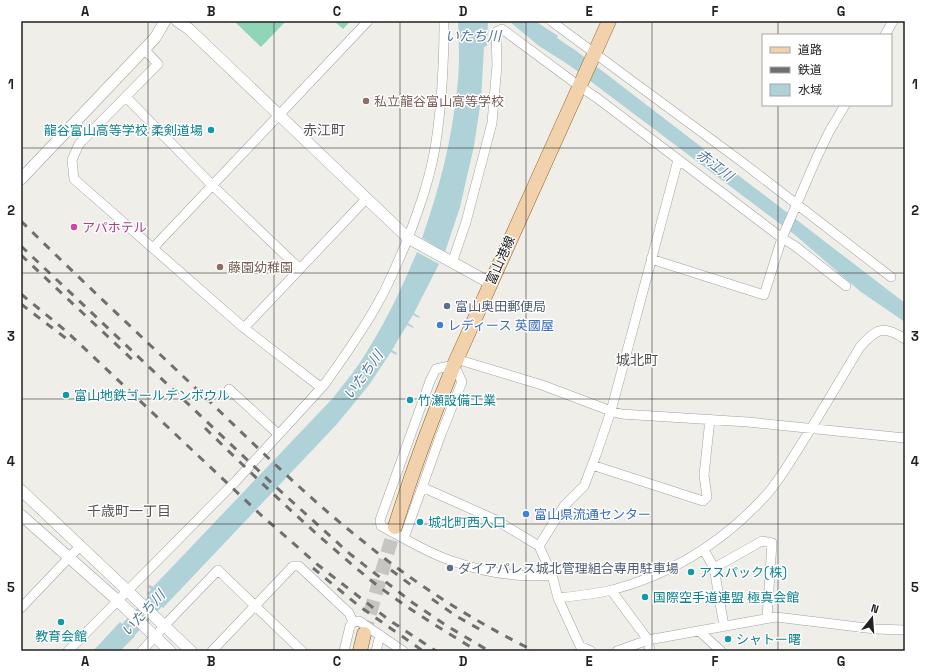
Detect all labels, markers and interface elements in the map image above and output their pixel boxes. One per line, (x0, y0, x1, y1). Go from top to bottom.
text: A (81, 3, 90, 20)
text: B (207, 3, 216, 20)
text: C (333, 3, 341, 20)
text: D (459, 3, 468, 20)
text: E (585, 3, 593, 20)
text: F (712, 3, 719, 20)
text: G (837, 3, 845, 20)
water label: いたち川 (445, 27, 503, 45)
legend (762, 34, 892, 106)
text: 道路 (798, 42, 822, 58)
text: 鉄道 (798, 62, 822, 78)
text: 1 (8, 76, 14, 93)
text: 1 (912, 76, 918, 93)
text: 水域 (798, 82, 822, 98)
place label: 私立龍谷富山高等学校 (374, 93, 504, 110)
marker: 私立龍谷富山高等学校 (361, 96, 371, 106)
district label: 赤江町 (303, 121, 345, 139)
place label: 龍谷富山高等学校 柔剣道場 (44, 122, 203, 139)
marker: 龍谷富山高等学校 柔剣道場 (206, 125, 216, 135)
water label: 赤江川 (693, 145, 739, 186)
text: 2 (7, 202, 15, 219)
text: 2 (911, 202, 919, 219)
place label: アパホテル (82, 219, 147, 236)
marker: アパホテル (69, 222, 79, 232)
street label: 富山港線 (482, 233, 519, 287)
place label: 藤園幼稚園 (228, 259, 293, 276)
marker: 藤園幼稚園 (215, 262, 225, 272)
place label: 富山奥田郵便局 (455, 298, 546, 315)
marker: 富山奥田郵便局 (442, 301, 452, 311)
place label: レディース 英國屋 (448, 317, 554, 334)
marker: レディース 英國屋 (435, 320, 445, 330)
text: 3 (7, 328, 15, 345)
text: 3 (911, 328, 919, 345)
water label: いたち川 (339, 345, 388, 403)
district label: 城北町 (616, 351, 658, 369)
place label: 富山地鉄ゴールデンボウル (74, 387, 230, 404)
marker: 富山地鉄ゴールデンボウル (61, 390, 71, 400)
place label: 竹瀬設備工業 (418, 392, 496, 409)
marker: 竹瀬設備工業 (405, 395, 415, 405)
text: 4 (7, 453, 15, 470)
text: 4 (911, 453, 919, 470)
district label: 千歳町一丁目 (87, 502, 171, 520)
place label: 富山県流通センター (534, 506, 651, 523)
marker: 富山県流通センター (521, 509, 531, 519)
place label: 城北町西入口 (428, 514, 506, 531)
marker: 城北町西入口 (415, 517, 425, 527)
place label: ダイアパレス城北管理組合専用駐車場 (458, 560, 679, 577)
marker: ダイアパレス城北管理組合専用駐車場 (445, 563, 455, 573)
place label: アスパック(株) (699, 564, 787, 581)
marker: アスパック(株) (686, 567, 696, 577)
text: 5 (7, 579, 15, 596)
text: 5 (911, 579, 919, 596)
water label: いたち川 (117, 585, 170, 640)
place label: 国際空手道連盟 極真会館 (653, 589, 799, 606)
marker: 国際空手道連盟 極真会館 (640, 592, 650, 602)
north arrow (852, 598, 892, 638)
text: N (869, 601, 880, 616)
marker: 教育会館 (56, 617, 66, 627)
place label: 教育会館 (35, 628, 87, 645)
place label: シャトー曙 (736, 631, 801, 648)
marker: シャトー曙 (723, 634, 733, 644)
text: A (81, 653, 90, 670)
text: B (207, 653, 216, 670)
text: C (333, 653, 341, 670)
text: D (459, 653, 468, 670)
text: E (585, 653, 593, 670)
text: F (712, 653, 719, 670)
text: G (837, 653, 845, 670)

